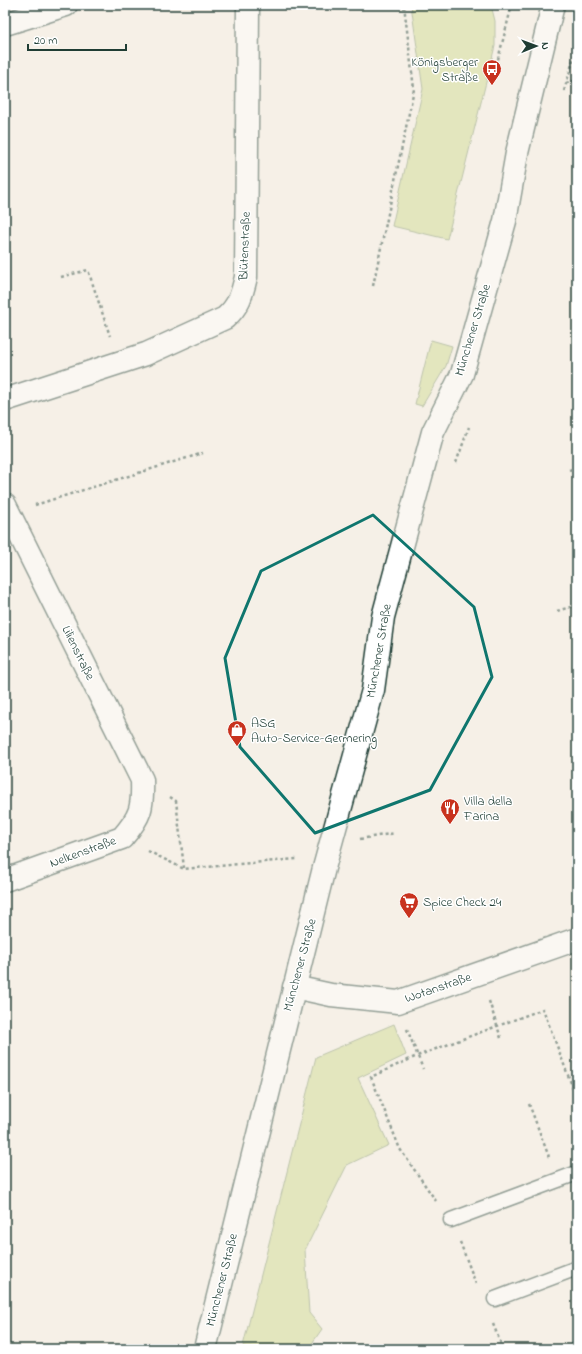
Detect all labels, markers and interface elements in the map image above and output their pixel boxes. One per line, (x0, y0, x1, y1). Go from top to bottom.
scale bar (28, 26, 126, 52)
north arrow (516, 26, 556, 66)
text: 20 m (34, 32, 57, 50)
text: N (537, 42, 553, 50)
place label: Königsberger Straße (411, 53, 479, 87)
bus stop icon: Königsberger Straße (481, 58, 503, 86)
street label: Blütenstraße (234, 211, 256, 282)
street label: Münchener Straße (450, 281, 496, 378)
street label: Münchener Straße (361, 602, 397, 700)
street label: Lilienstraße (57, 623, 99, 684)
place label: ASG Auto-Service-Germering (251, 714, 377, 749)
shop icon: ASG Auto-Service-Germering (226, 719, 248, 747)
place label: Villa della Farina (463, 792, 512, 826)
restaurant icon: Villa della Farina (439, 797, 461, 825)
street label: Nelkenstraße (47, 831, 119, 873)
supermarket icon: Spice Check 24 (398, 891, 420, 919)
place label: Spice Check 24 (423, 893, 502, 912)
street label: Münchener Straße (278, 916, 322, 1014)
street label: Wotanstraße (402, 968, 474, 1008)
street label: Münchener Straße (201, 1231, 243, 1329)

